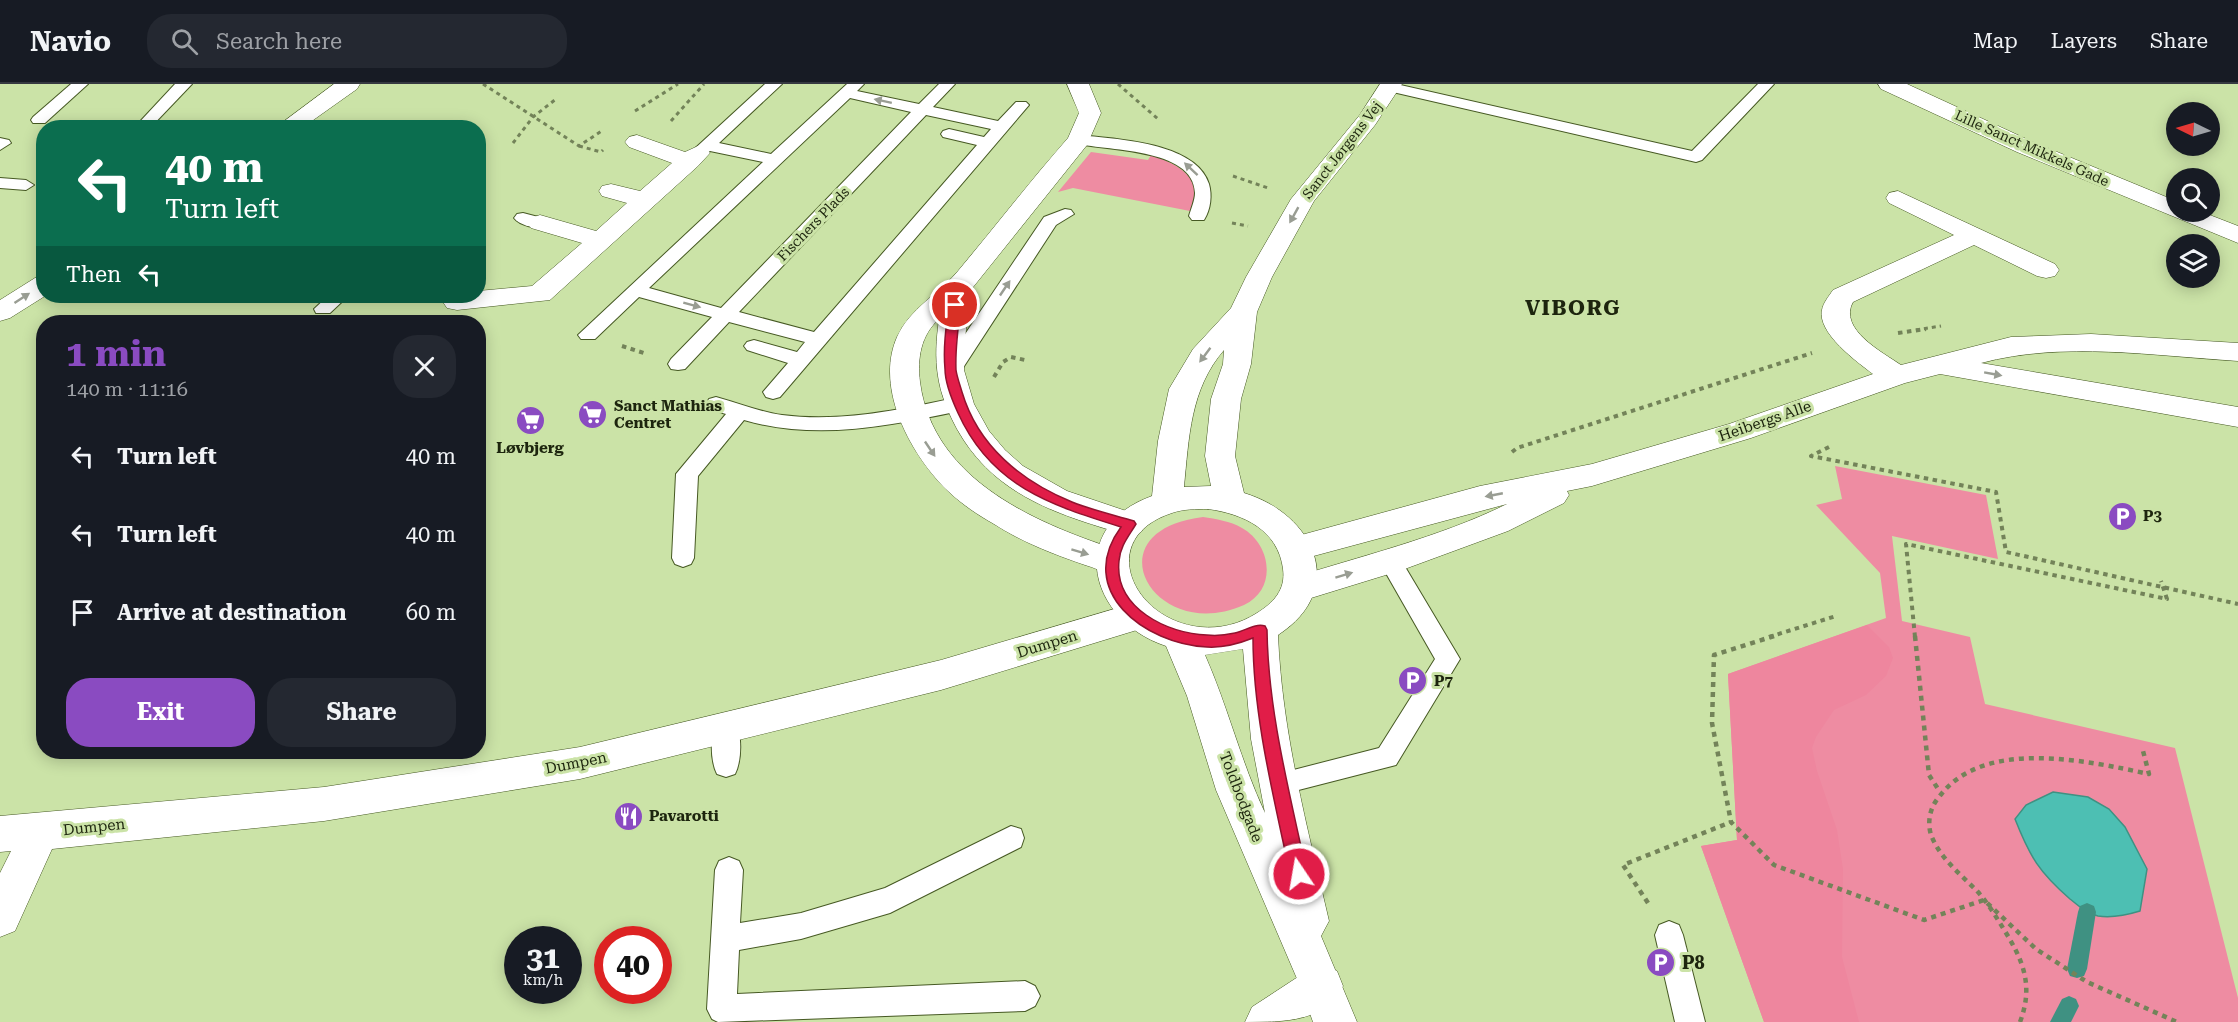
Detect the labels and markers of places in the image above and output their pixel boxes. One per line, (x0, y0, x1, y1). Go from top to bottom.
pin (929, 279, 980, 330)
place label: Sanct Mathias Centret (614, 397, 722, 432)
supermarket icon: Sanct Mathias Centret (577, 399, 609, 431)
supermarket icon: Løvbjerg (514, 405, 546, 437)
place label: Løvbjerg (496, 439, 564, 457)
parking icon: P3 (2106, 500, 2138, 532)
place label: P3 (2143, 507, 2162, 525)
parking icon: P7 (1397, 665, 1429, 697)
place label: P7 (1434, 672, 1453, 690)
restaurant icon: Pavarotti (612, 800, 644, 832)
place label: Pavarotti (649, 807, 719, 825)
parking icon: P8 (1645, 946, 1677, 978)
place label: P8 (1682, 952, 1705, 973)

